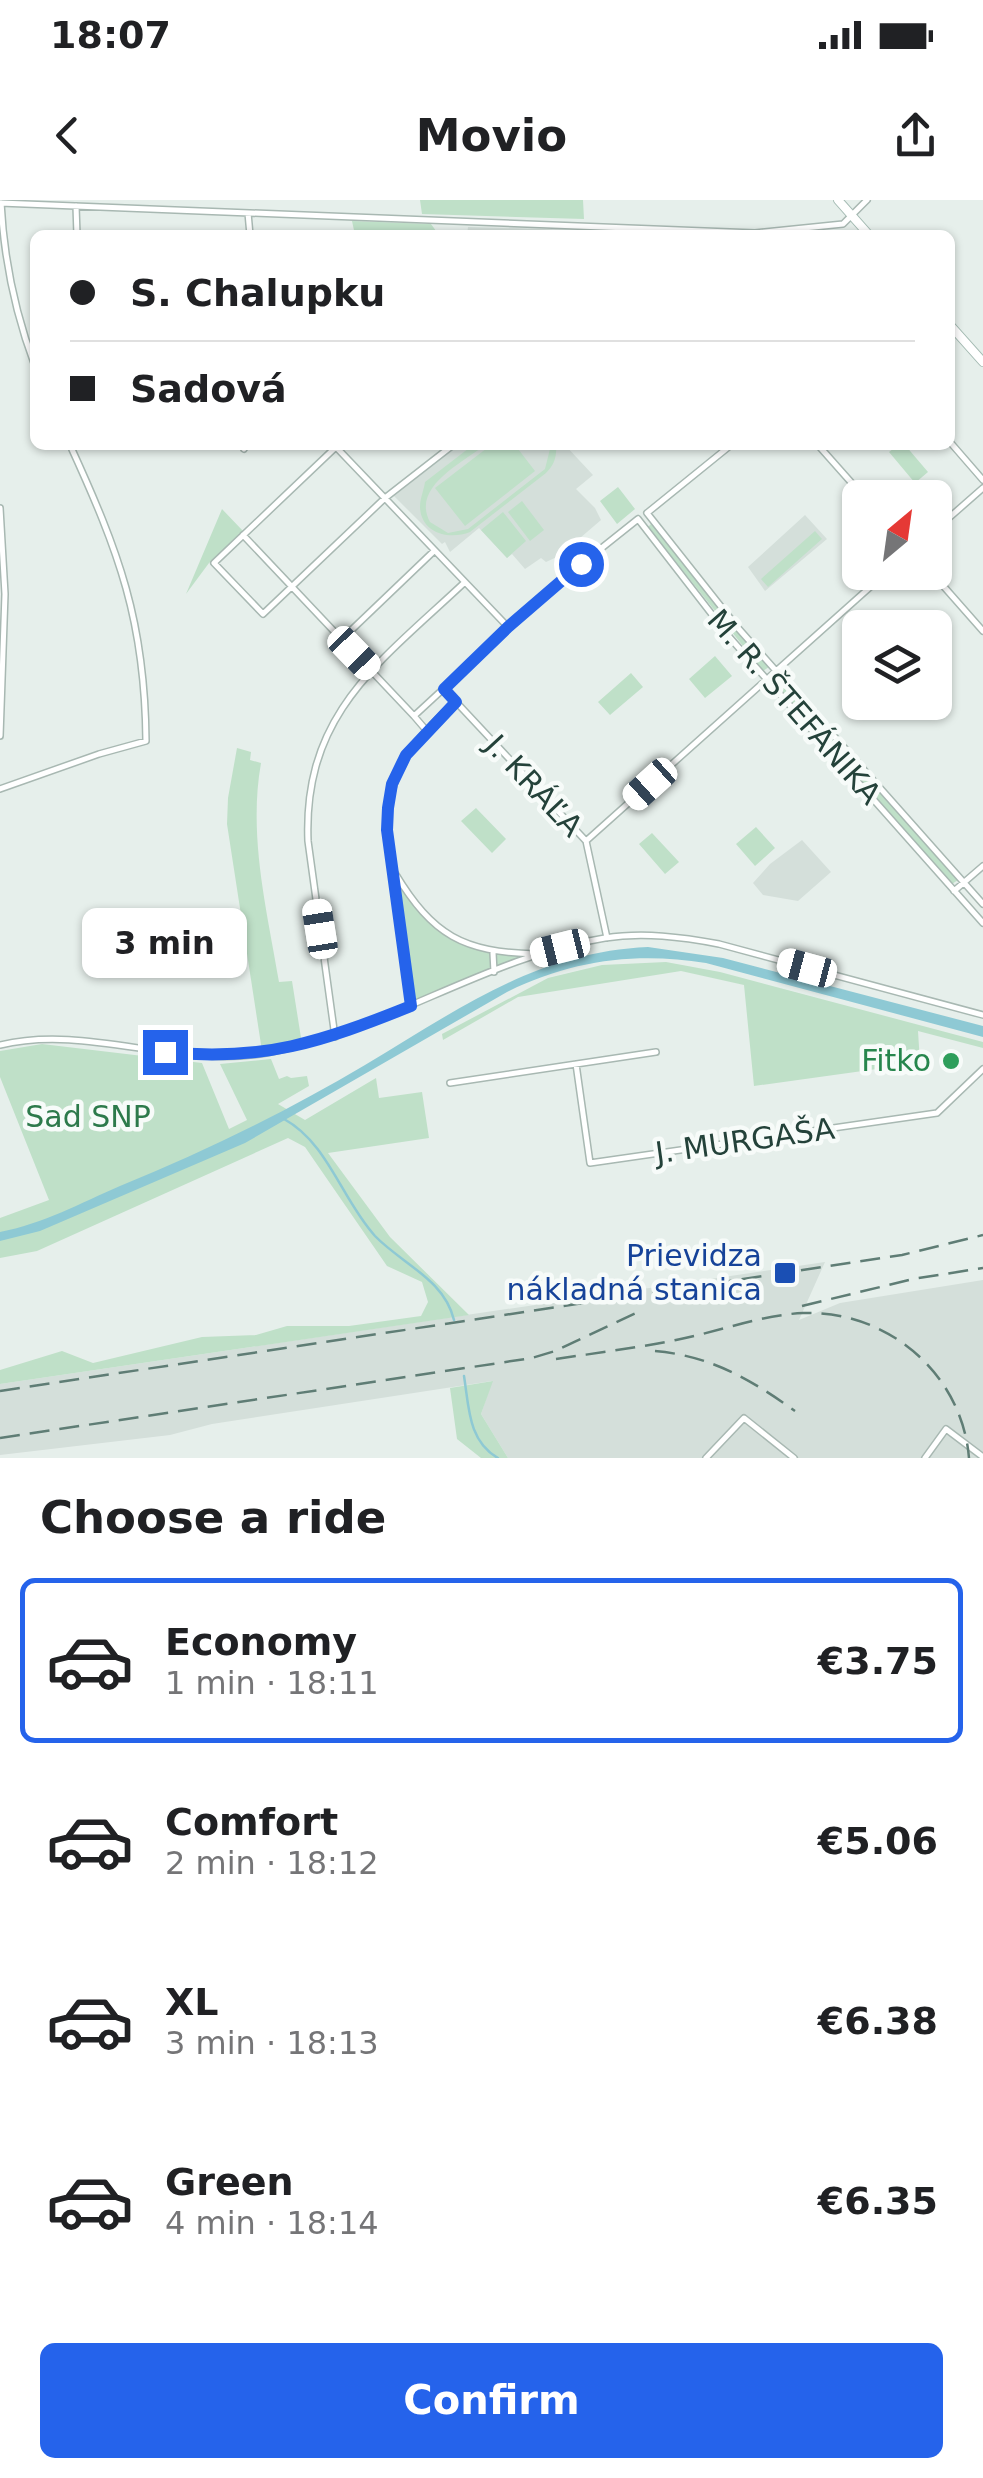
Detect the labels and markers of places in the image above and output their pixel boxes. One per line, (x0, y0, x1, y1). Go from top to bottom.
place label: Fitko (861, 1043, 931, 1078)
marker: Fitko (940, 1050, 962, 1072)
place label: Prievidza nákladná stanica (507, 1238, 762, 1307)
marker: Prievidza nákladná stanica (772, 1260, 798, 1286)

